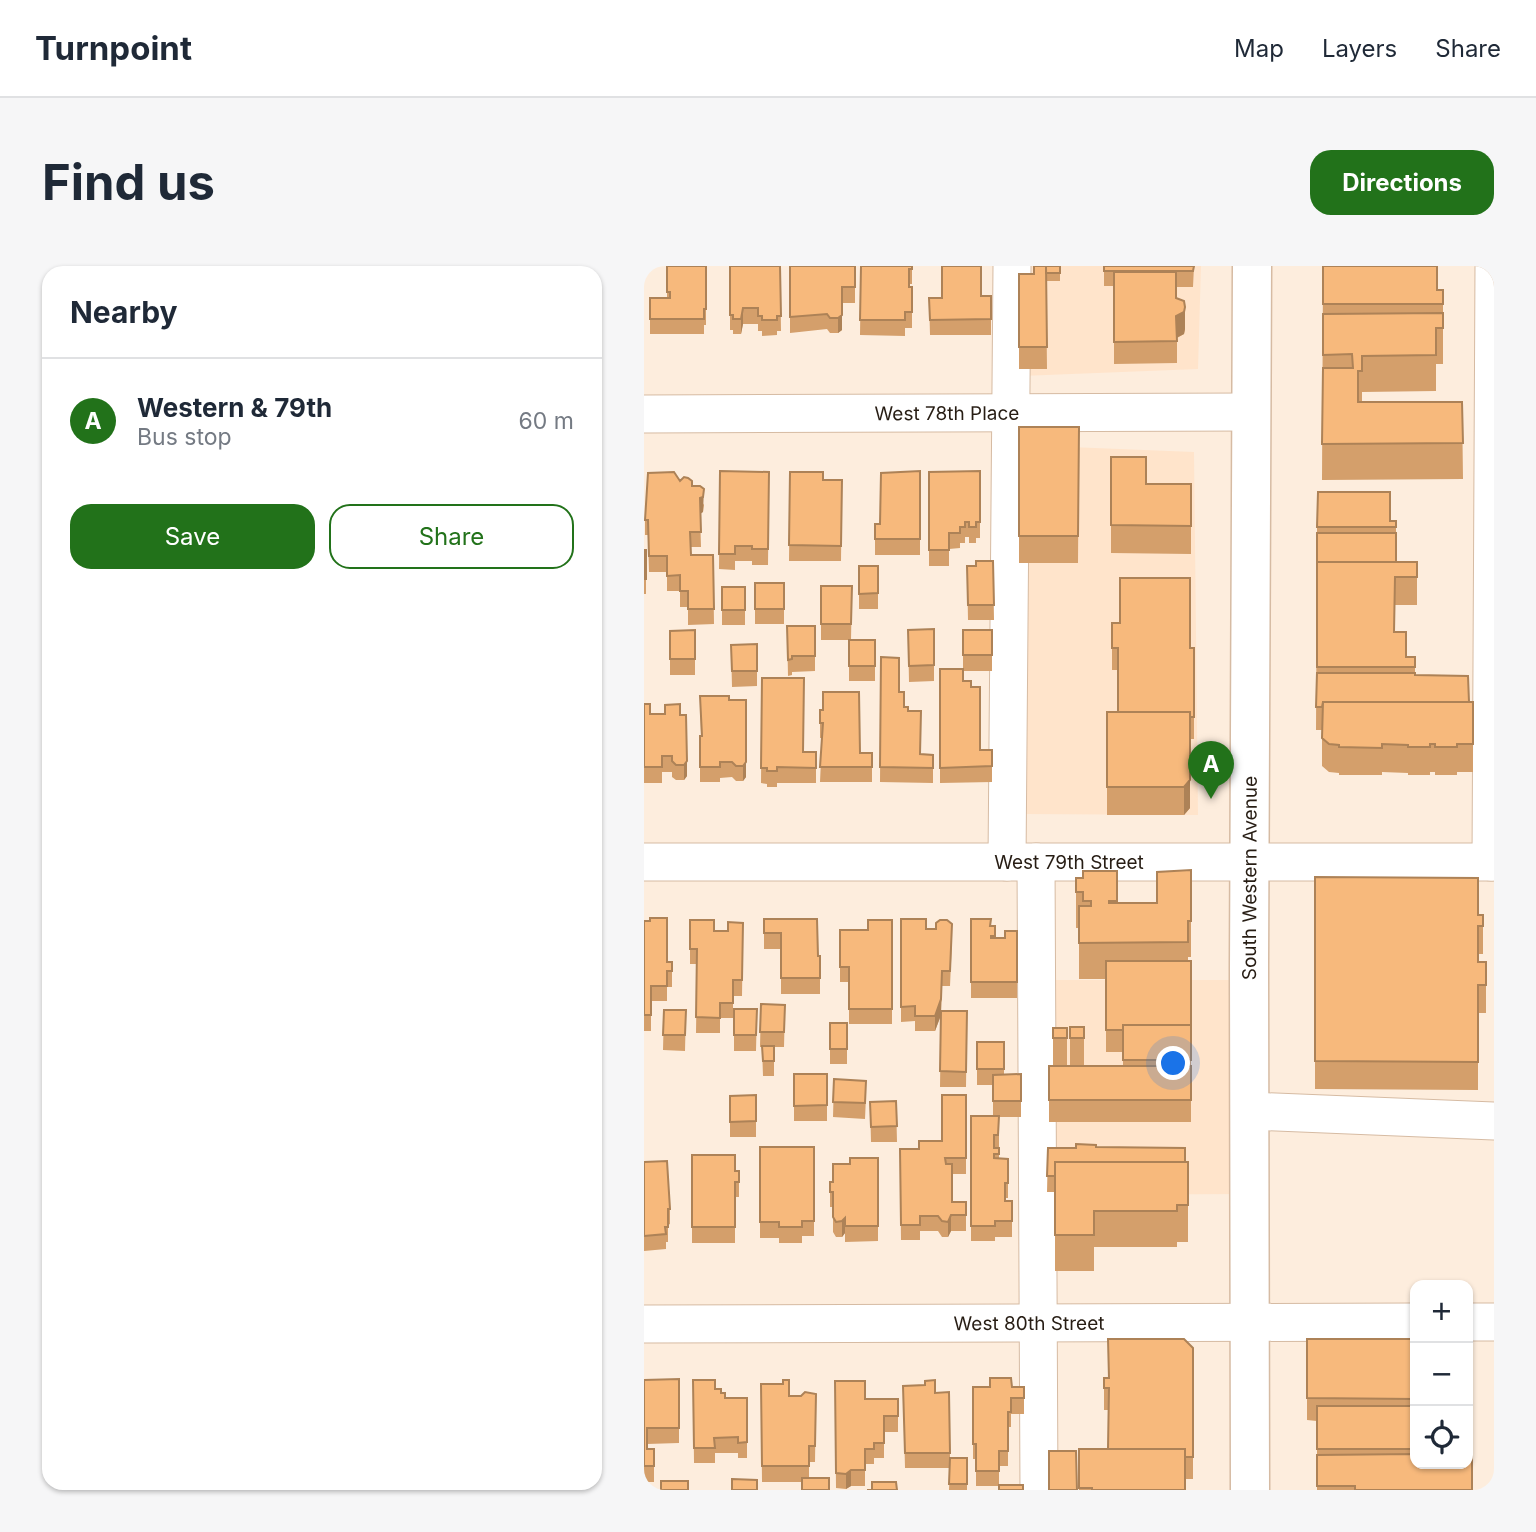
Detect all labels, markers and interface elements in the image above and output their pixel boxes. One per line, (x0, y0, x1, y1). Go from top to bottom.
text: Turnpoint (35, 28, 192, 68)
text: Map (1234, 34, 1284, 63)
text: Layers (1322, 34, 1397, 63)
text: Share (1435, 34, 1501, 63)
button: Directions (1310, 150, 1494, 215)
text: Find us (42, 153, 215, 212)
text: Nearby (70, 294, 178, 330)
text: Western & 79th (137, 392, 332, 423)
street label: West 78th Place (875, 401, 1019, 425)
text: A (84, 407, 102, 435)
text: 60 m (519, 407, 574, 435)
text: Bus stop (137, 423, 232, 451)
button: Save (70, 504, 315, 569)
button: Share (329, 504, 574, 569)
pin: A (1188, 741, 1234, 799)
street label: South Western Avenue (1237, 776, 1261, 980)
street label: West 79th Street (994, 851, 1144, 874)
your location (1156, 1046, 1190, 1080)
map controls (1410, 1280, 1473, 1469)
button: + (1410, 1280, 1473, 1343)
street label: West 80th Street (954, 1311, 1104, 1335)
button: − (1410, 1343, 1473, 1406)
button: locate (1410, 1406, 1473, 1469)

